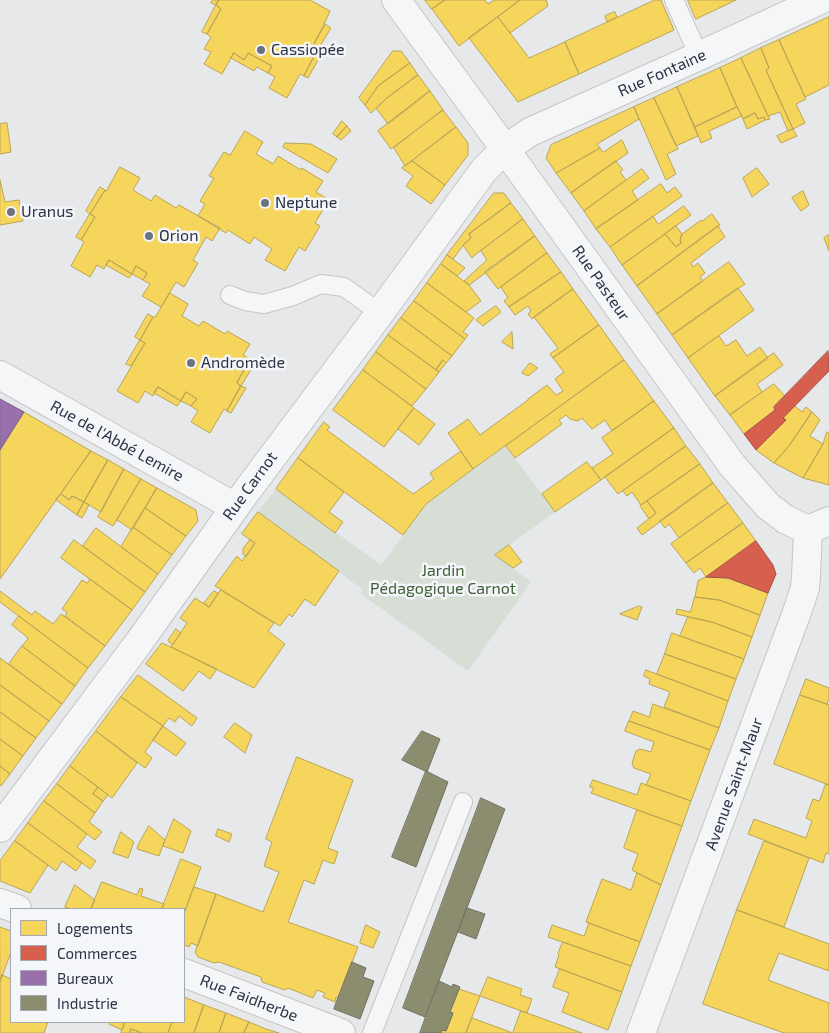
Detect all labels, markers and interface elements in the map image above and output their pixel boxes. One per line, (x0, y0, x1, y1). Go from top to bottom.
place label: Cassiopée (271, 40, 345, 60)
marker: Cassiopée (255, 44, 267, 56)
street label: Rue Fontaine (615, 45, 709, 101)
place label: Neptune (275, 193, 337, 213)
marker: Neptune (259, 197, 271, 209)
place label: Uranus (21, 202, 73, 222)
marker: Uranus (5, 206, 17, 218)
place label: Orion (159, 226, 198, 246)
marker: Orion (143, 230, 155, 242)
street label: Rue Pasteur (568, 242, 634, 324)
place label: Andromède (201, 353, 285, 373)
marker: Andromède (185, 357, 197, 369)
street label: Rue de l'Abbé Lemire (47, 396, 187, 486)
street label: Rue Carnot (219, 448, 281, 524)
park label: Jardin Pédagogique Carnot (370, 561, 516, 599)
street label: Avenue Saint-Maur (701, 715, 767, 853)
legend (10, 908, 185, 1023)
text: Logements (57, 919, 133, 937)
text: Commerces (57, 944, 137, 962)
text: Bureaux (57, 969, 113, 987)
street label: Rue Faidherbe (197, 971, 301, 1025)
text: Industrie (57, 994, 118, 1012)

